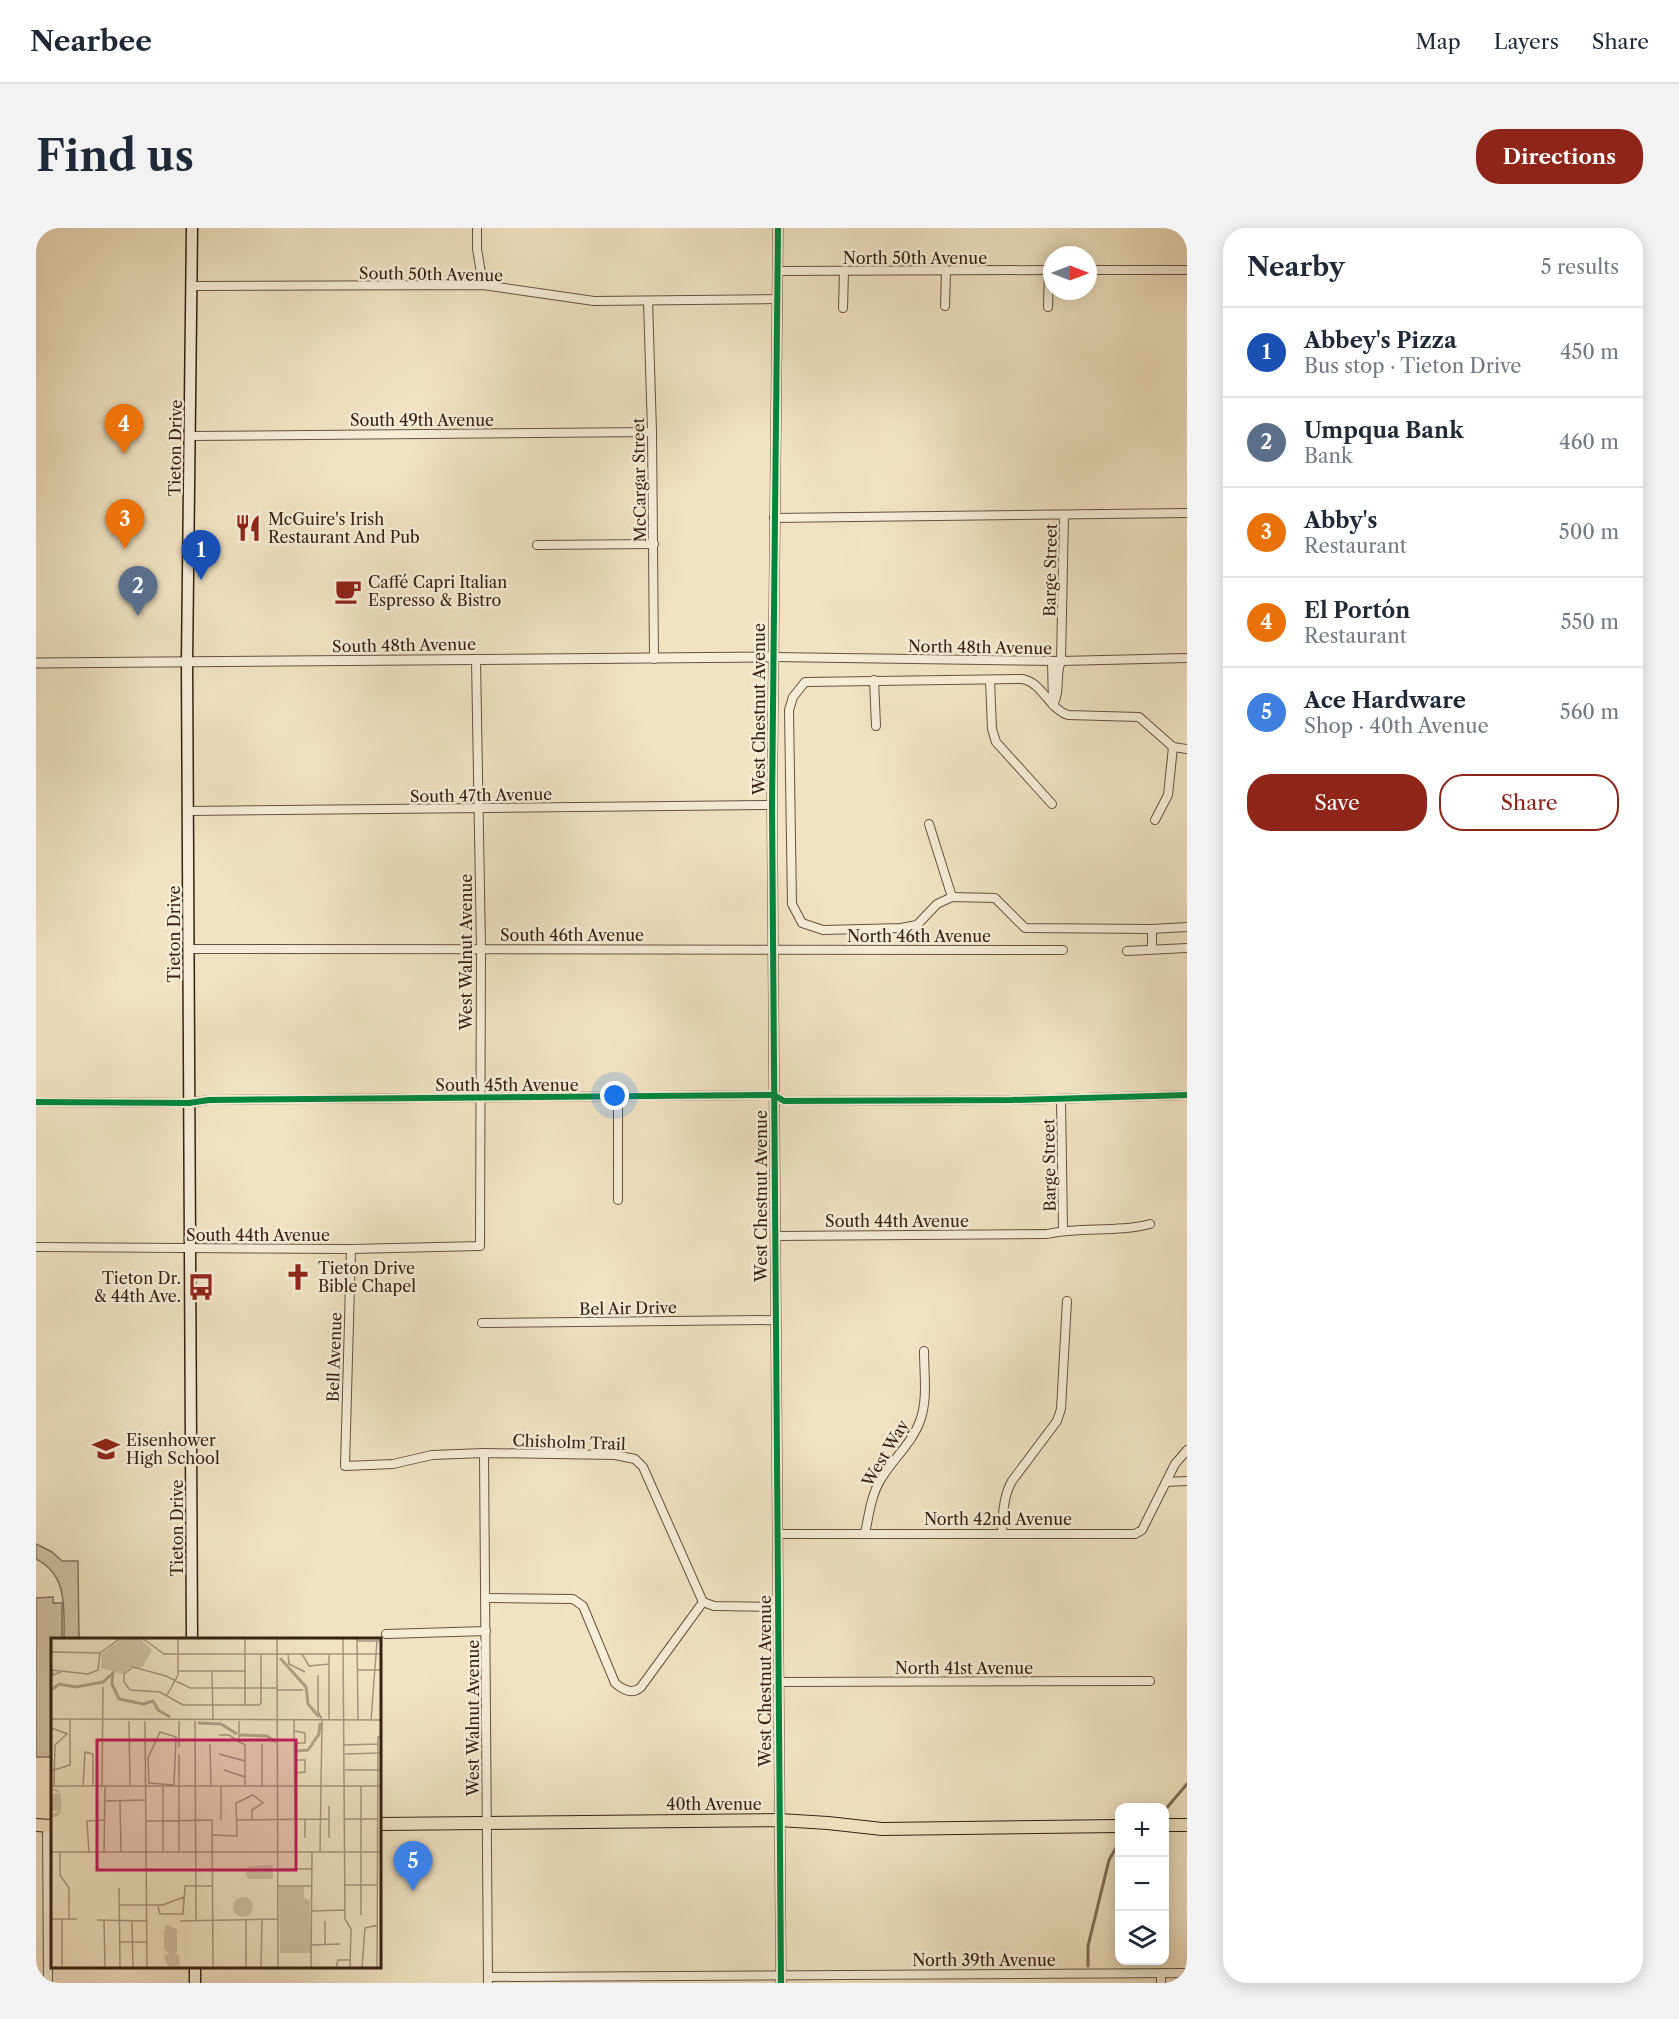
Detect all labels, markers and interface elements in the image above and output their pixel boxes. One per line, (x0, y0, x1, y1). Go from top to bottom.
text: Nearbee (30, 24, 152, 58)
text: Map (1416, 29, 1461, 54)
text: Layers (1494, 29, 1559, 54)
text: Share (1592, 29, 1649, 54)
button: Directions (1476, 129, 1643, 184)
text: Find us (36, 130, 194, 182)
north arrow (1043, 246, 1097, 300)
street label: North 50th Avenue (843, 248, 987, 268)
text: Nearby (1247, 251, 1345, 283)
text: 5 results (1541, 255, 1619, 279)
street label: South 50th Avenue (359, 263, 503, 285)
text: Abbey's Pizza (1304, 327, 1457, 354)
text: 1 (1262, 340, 1271, 364)
text: 450 m (1560, 340, 1619, 364)
text: Bus stop · Tieton Drive (1304, 354, 1521, 378)
street label: Tieton Drive (164, 399, 186, 497)
pin: 4 (104, 404, 143, 454)
street label: South 49th Avenue (350, 410, 494, 430)
street label: McCargar Street (628, 417, 650, 542)
text: Umpqua Bank (1304, 417, 1464, 444)
text: 2 (1261, 430, 1272, 454)
text: 460 m (1559, 430, 1619, 454)
text: Bank (1304, 444, 1353, 468)
pin: 3 (106, 500, 145, 549)
text: Abby's (1304, 507, 1378, 534)
place label: McGuire's Irish Restaurant And Pub (268, 509, 420, 547)
restaurant icon: McGuire's Irish Restaurant And Pub (233, 513, 263, 543)
text: 3 (1261, 520, 1272, 544)
text: 500 m (1559, 520, 1619, 544)
street label: Barge Street (1039, 523, 1061, 617)
pin: 1 (182, 530, 220, 580)
text: Restaurant (1304, 534, 1407, 558)
pin: 2 (118, 566, 158, 616)
place label: Caffé Capri Italian Espresso & Bistro (368, 572, 507, 610)
cafe icon: Caffé Capri Italian Espresso & Bistro (333, 576, 363, 606)
text: El Portón (1304, 597, 1410, 624)
text: 4 (1261, 610, 1272, 634)
text: 550 m (1561, 610, 1619, 634)
street label: West Chestnut Avenue (749, 623, 769, 796)
text: Restaurant (1304, 624, 1407, 648)
street label: South 48th Avenue (332, 634, 476, 656)
street label: North 48th Avenue (908, 636, 1052, 658)
text: Ace Hardware (1304, 687, 1466, 714)
text: 5 (1261, 700, 1272, 724)
text: 560 m (1560, 700, 1619, 724)
text: Shop · 40th Avenue (1304, 714, 1489, 738)
button: Save (1247, 774, 1427, 831)
button: Share (1439, 774, 1619, 831)
street label: South 47th Avenue (410, 784, 552, 806)
street label: West Walnut Avenue (456, 874, 476, 1031)
street label: Tieton Drive (164, 886, 184, 982)
street label: South 46th Avenue (500, 925, 644, 945)
street label: North 46th Avenue (847, 926, 991, 946)
street label: South 45th Avenue (435, 1075, 579, 1095)
your location (600, 1081, 629, 1110)
street label: West Chestnut Avenue (751, 1110, 771, 1283)
street label: Barge Street (1038, 1118, 1060, 1212)
street label: South 44th Avenue (825, 1211, 969, 1231)
street label: South 44th Avenue (186, 1225, 330, 1245)
place label: Tieton Drive Bible Chapel (318, 1258, 416, 1296)
church icon: Tieton Drive Bible Chapel (283, 1262, 313, 1292)
place label: Tieton Dr. & 44th Ave. (94, 1268, 181, 1306)
bus stop icon: Tieton Dr. & 44th Ave. (186, 1272, 216, 1302)
street label: Bel Air Drive (579, 1297, 677, 1319)
street label: Bell Avenue (322, 1312, 346, 1402)
street label: West Way (857, 1415, 913, 1491)
place label: Eisenhower High School (126, 1430, 220, 1468)
street label: Chisholm Trail (512, 1430, 626, 1454)
school or university icon: Eisenhower High School (91, 1434, 121, 1464)
street label: Tieton Drive (167, 1480, 187, 1576)
street label: North 42nd Avenue (924, 1509, 1072, 1529)
street label: West Chestnut Avenue (755, 1595, 775, 1768)
inset map (51, 1638, 381, 1968)
street label: West Walnut Avenue (463, 1640, 483, 1797)
street label: North 41st Avenue (895, 1658, 1033, 1678)
street label: 40th Avenue (666, 1794, 762, 1814)
map controls (1115, 1803, 1169, 1965)
button: + (1115, 1803, 1169, 1857)
pin: 5 (394, 1842, 433, 1891)
button: − (1115, 1857, 1169, 1911)
button: layers (1115, 1911, 1169, 1965)
street label: North 39th Avenue (912, 1950, 1056, 1970)

